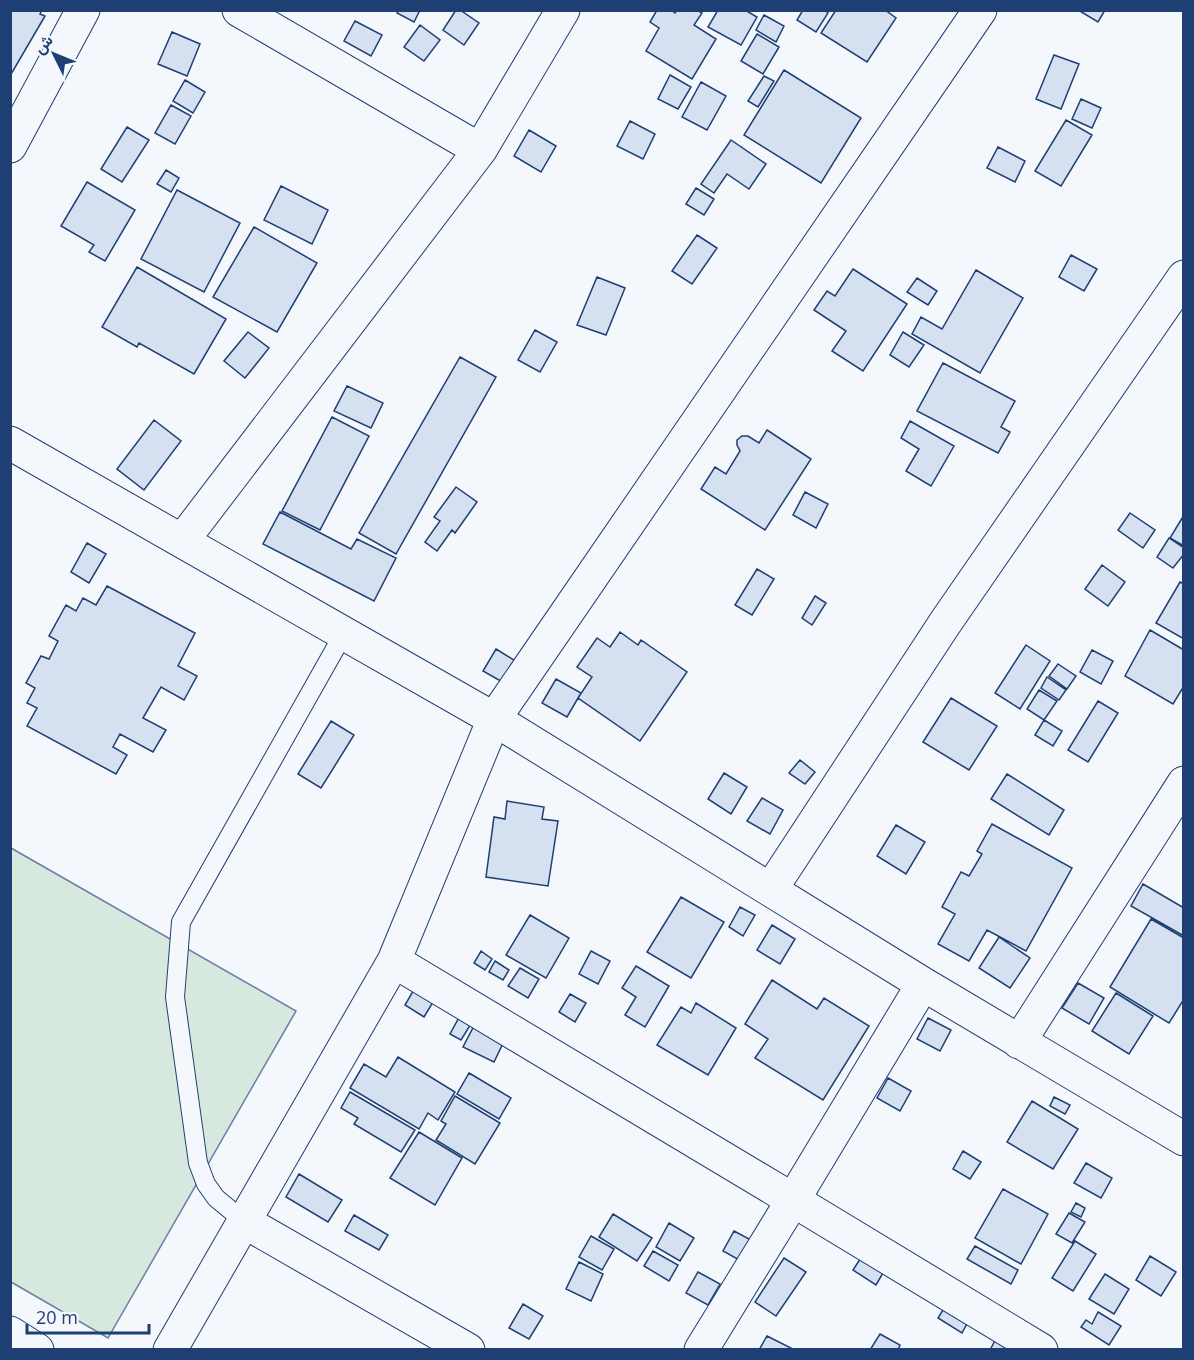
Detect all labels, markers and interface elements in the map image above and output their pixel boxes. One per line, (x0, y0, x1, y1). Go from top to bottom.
north arrow (24, 24, 84, 84)
text: ش (28, 29, 58, 58)
scale bar (27, 1297, 148, 1335)
text: 20 m (36, 1305, 78, 1329)

